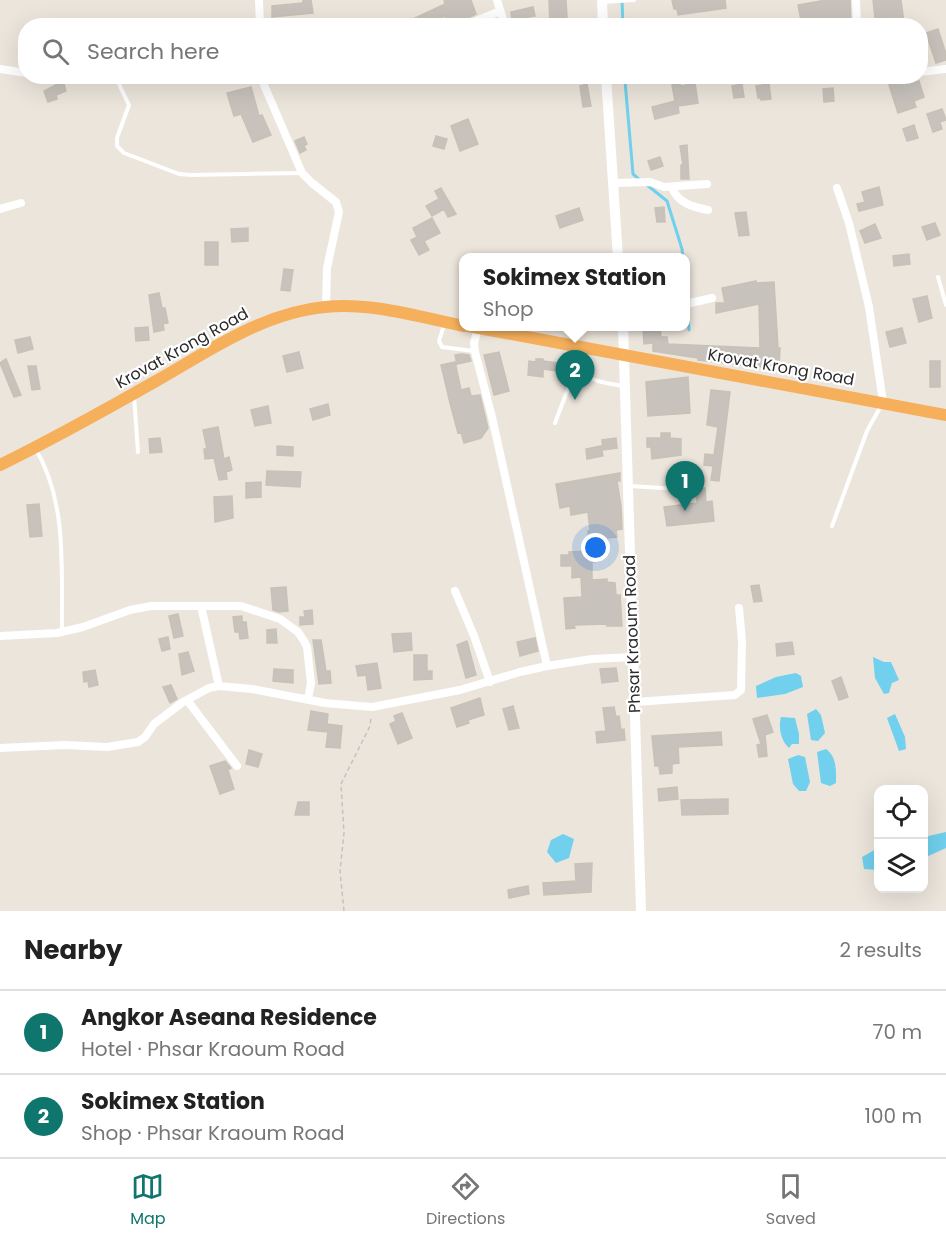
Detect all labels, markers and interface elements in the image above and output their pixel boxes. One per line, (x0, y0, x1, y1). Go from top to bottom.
search box (18, 18, 928, 84)
icon: search (39, 35, 72, 68)
text: Search here (87, 36, 220, 67)
popup (459, 253, 690, 331)
text: Sokimex Station (483, 262, 666, 293)
text: Shop (483, 295, 534, 323)
street label: Krovat Krong Road (112, 302, 252, 394)
street label: Krovat Krong Road (706, 343, 856, 391)
pin: 2 (556, 350, 594, 400)
pin: 1 (666, 462, 704, 511)
your location (581, 533, 610, 562)
street label: Phsar Kraoum Road (618, 555, 646, 713)
map controls (874, 785, 928, 893)
button: locate (874, 785, 928, 839)
button: layers (874, 839, 928, 893)
text: Nearby (24, 932, 122, 968)
text: 2 results (839, 936, 922, 964)
text: Angkor Aseana Residence (81, 1002, 377, 1033)
text: 1 (40, 1018, 47, 1046)
text: 70 m (873, 1018, 922, 1046)
text: Hotel · Phsar Kraoum Road (81, 1035, 345, 1063)
text: Sokimex Station (81, 1086, 265, 1117)
text: 2 (38, 1102, 49, 1130)
text: 100 m (865, 1102, 922, 1130)
text: Shop · Phsar Kraoum Road (81, 1119, 344, 1147)
tab: Map (130, 1170, 166, 1231)
tab: Directions (426, 1170, 505, 1231)
tab: Saved (766, 1170, 816, 1231)

